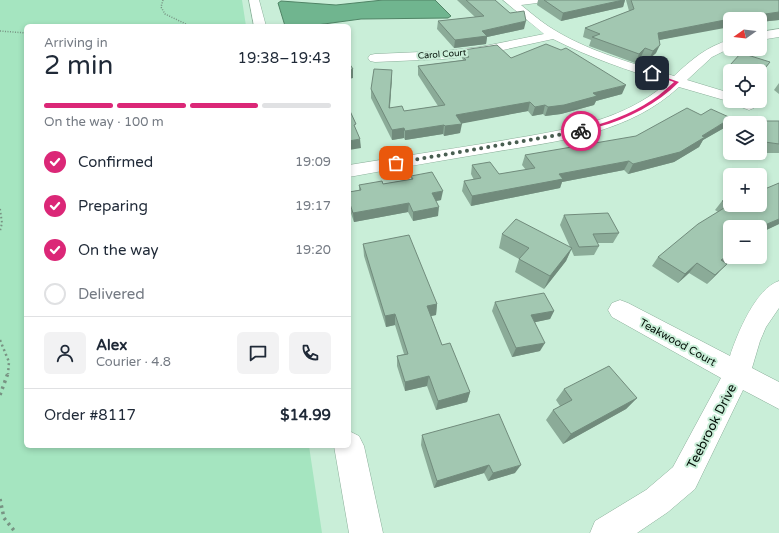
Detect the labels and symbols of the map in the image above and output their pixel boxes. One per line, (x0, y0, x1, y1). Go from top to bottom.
north arrow (723, 12, 767, 56)
street label: Carol Court (417, 47, 467, 62)
pin (635, 56, 669, 90)
courier (561, 111, 601, 151)
pin (379, 146, 413, 180)
street label: Teakwood Court (637, 316, 718, 369)
street label: Teebrook Drive (684, 381, 740, 472)

